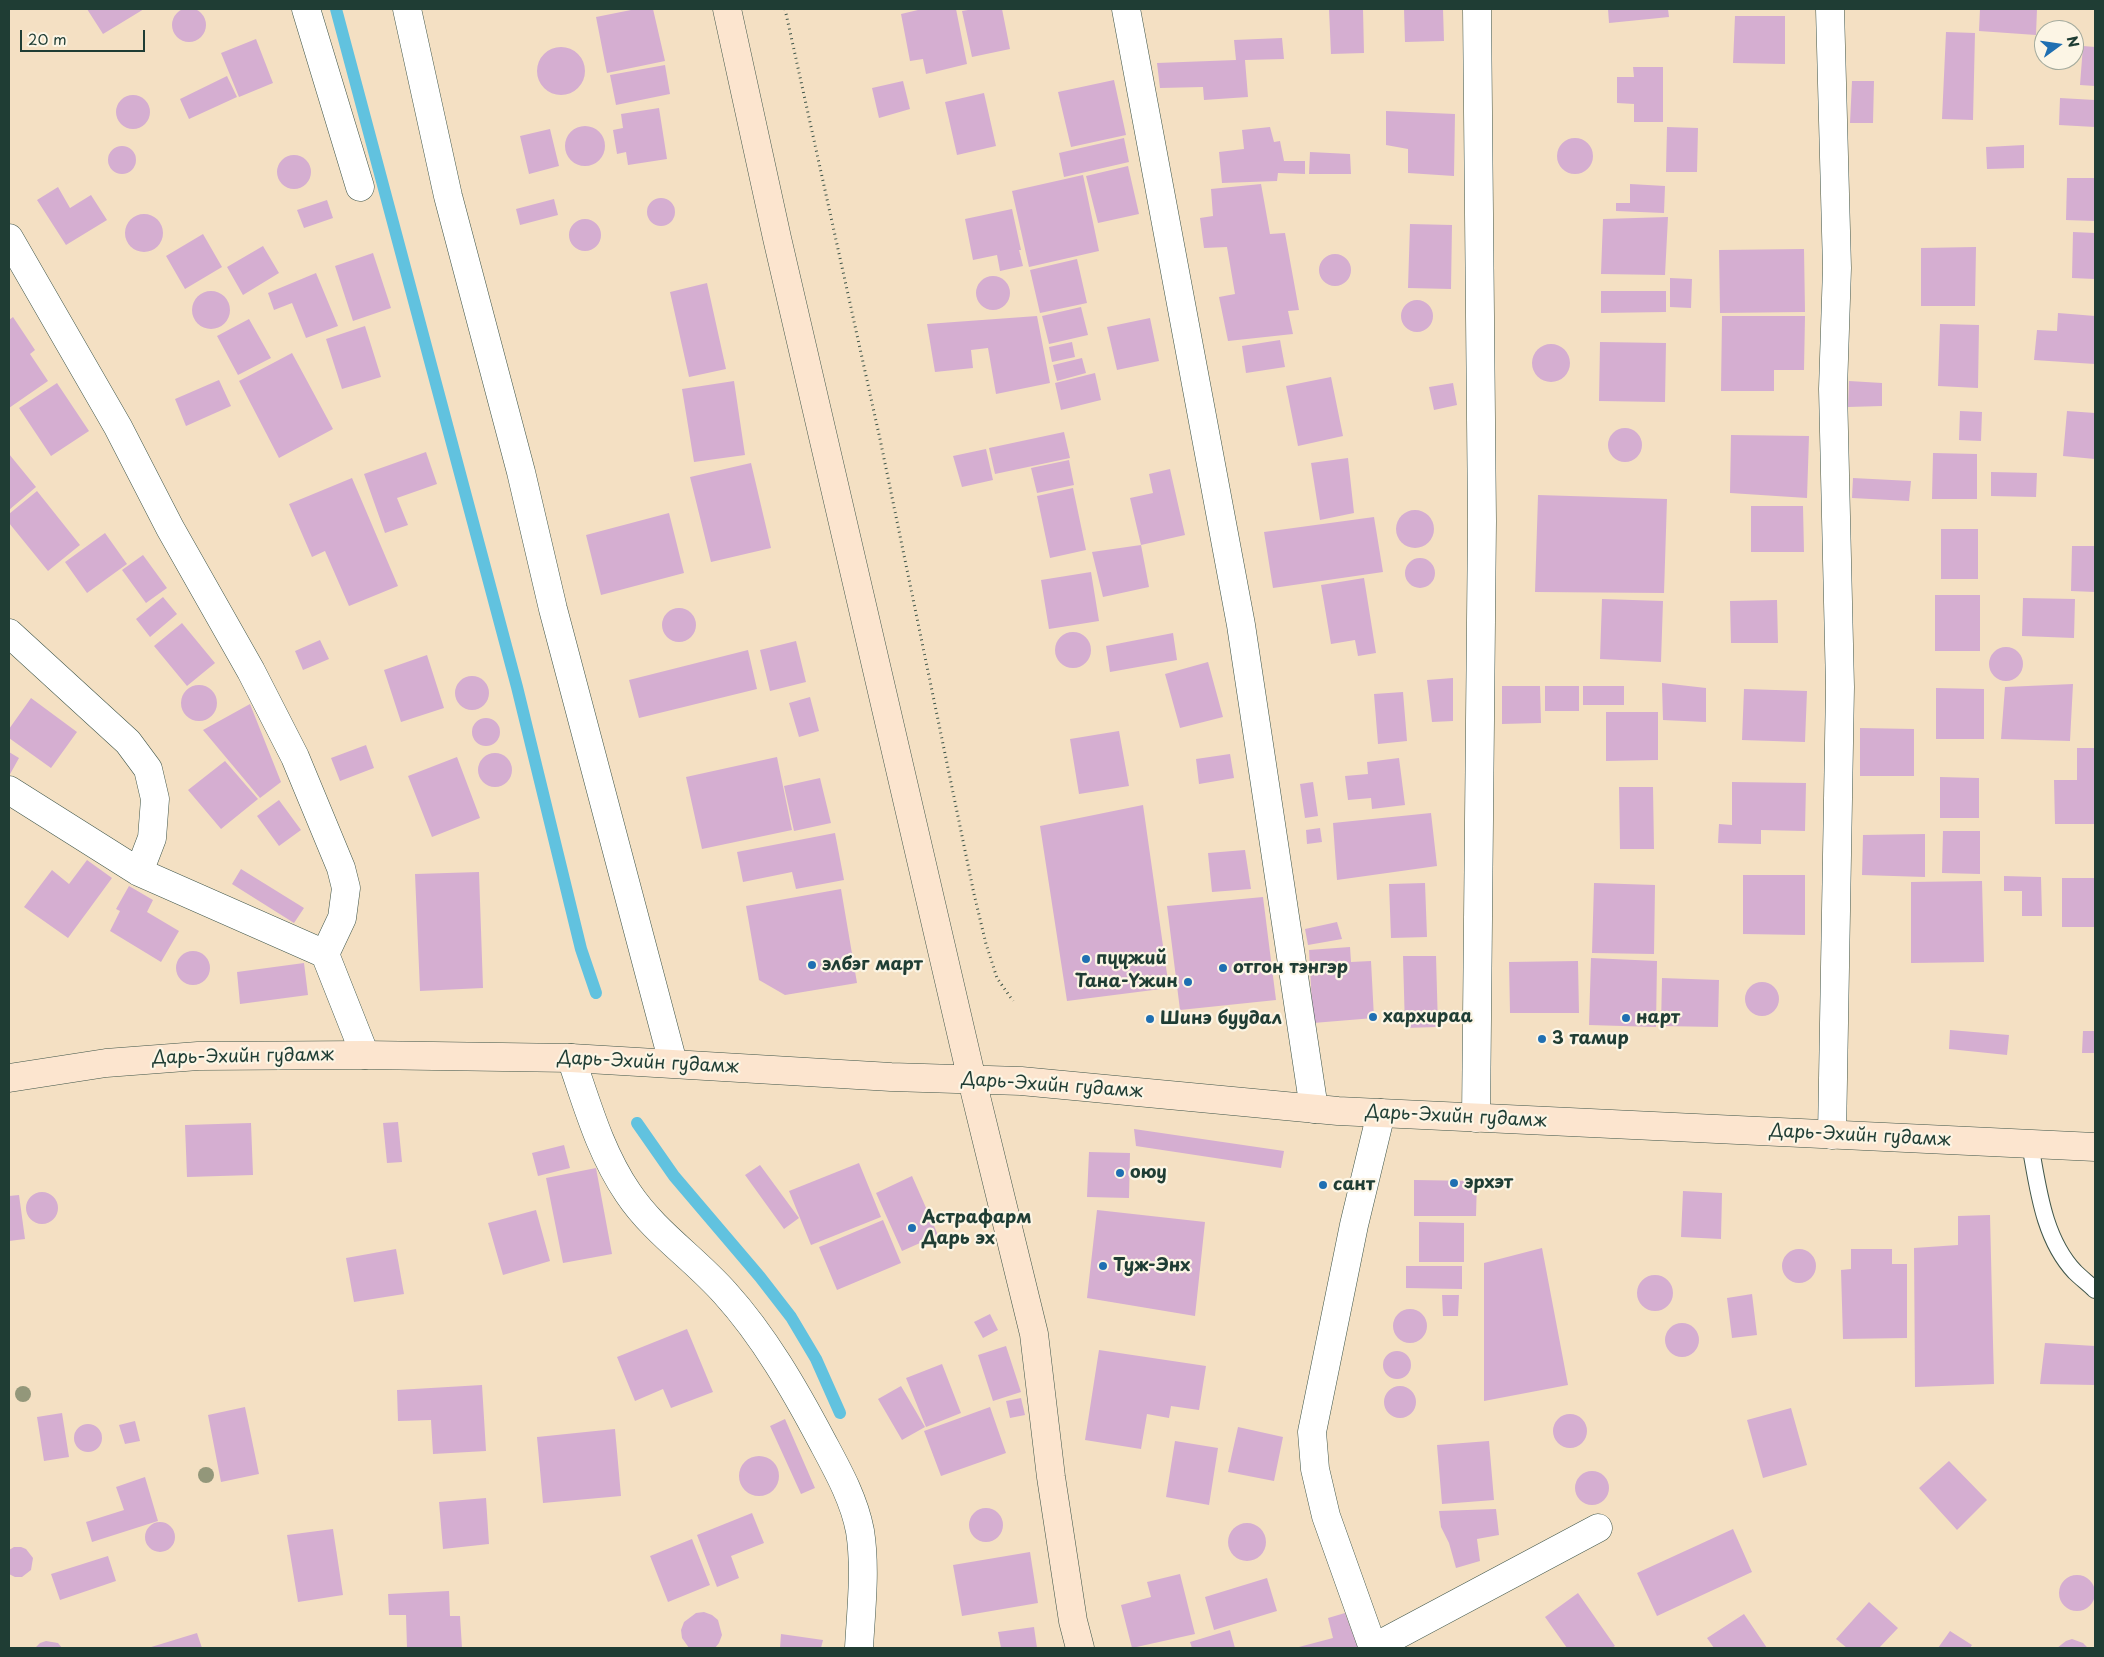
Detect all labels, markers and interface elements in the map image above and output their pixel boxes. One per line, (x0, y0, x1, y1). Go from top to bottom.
scale bar (22, 20, 148, 52)
north arrow (2034, 20, 2084, 70)
text: 20 m (28, 27, 67, 50)
text: N (2062, 34, 2085, 49)
place label: пүүжий (1096, 948, 1167, 970)
marker: пүүжий (1080, 953, 1092, 965)
place label: элбэг март (822, 954, 923, 976)
place label: отгон тэнгэр (1233, 957, 1348, 979)
marker: элбэг март (806, 959, 818, 971)
marker: отгон тэнгэр (1217, 962, 1229, 974)
place label: Тана-Үжин (1075, 971, 1178, 993)
marker: Тана-Үжин (1182, 976, 1194, 988)
place label: хархираа (1383, 1006, 1473, 1028)
place label: нарт (1636, 1007, 1680, 1029)
place label: Шинэ буудал (1160, 1008, 1282, 1030)
marker: хархираа (1367, 1011, 1379, 1023)
marker: нарт (1620, 1012, 1632, 1024)
marker: Шинэ буудал (1144, 1013, 1156, 1025)
place label: 3 тамир (1552, 1028, 1629, 1050)
marker: 3 тамир (1536, 1033, 1548, 1045)
street label: Дарь-Эхийн гудамж (152, 1045, 334, 1069)
street label: Дарь-Эхийн гудамж (557, 1047, 739, 1079)
street label: Дарь-Эхийн гудамж (961, 1069, 1143, 1103)
street label: Дарь-Эхийн гудамж (1365, 1101, 1547, 1133)
street label: Дарь-Эхийн гудамж (1769, 1120, 1951, 1152)
place label: оюу (1130, 1162, 1167, 1184)
marker: оюу (1114, 1167, 1126, 1179)
place label: эрхэт (1464, 1172, 1513, 1194)
place label: сант (1333, 1174, 1375, 1196)
marker: эрхэт (1448, 1177, 1460, 1189)
marker: сант (1317, 1179, 1329, 1191)
place label: Астрафарм Дарь эх (922, 1207, 1032, 1250)
marker: Астрафарм Дарь эх (906, 1222, 918, 1234)
place label: Туж-Энх (1113, 1255, 1190, 1277)
marker: Туж-Энх (1097, 1260, 1109, 1272)

